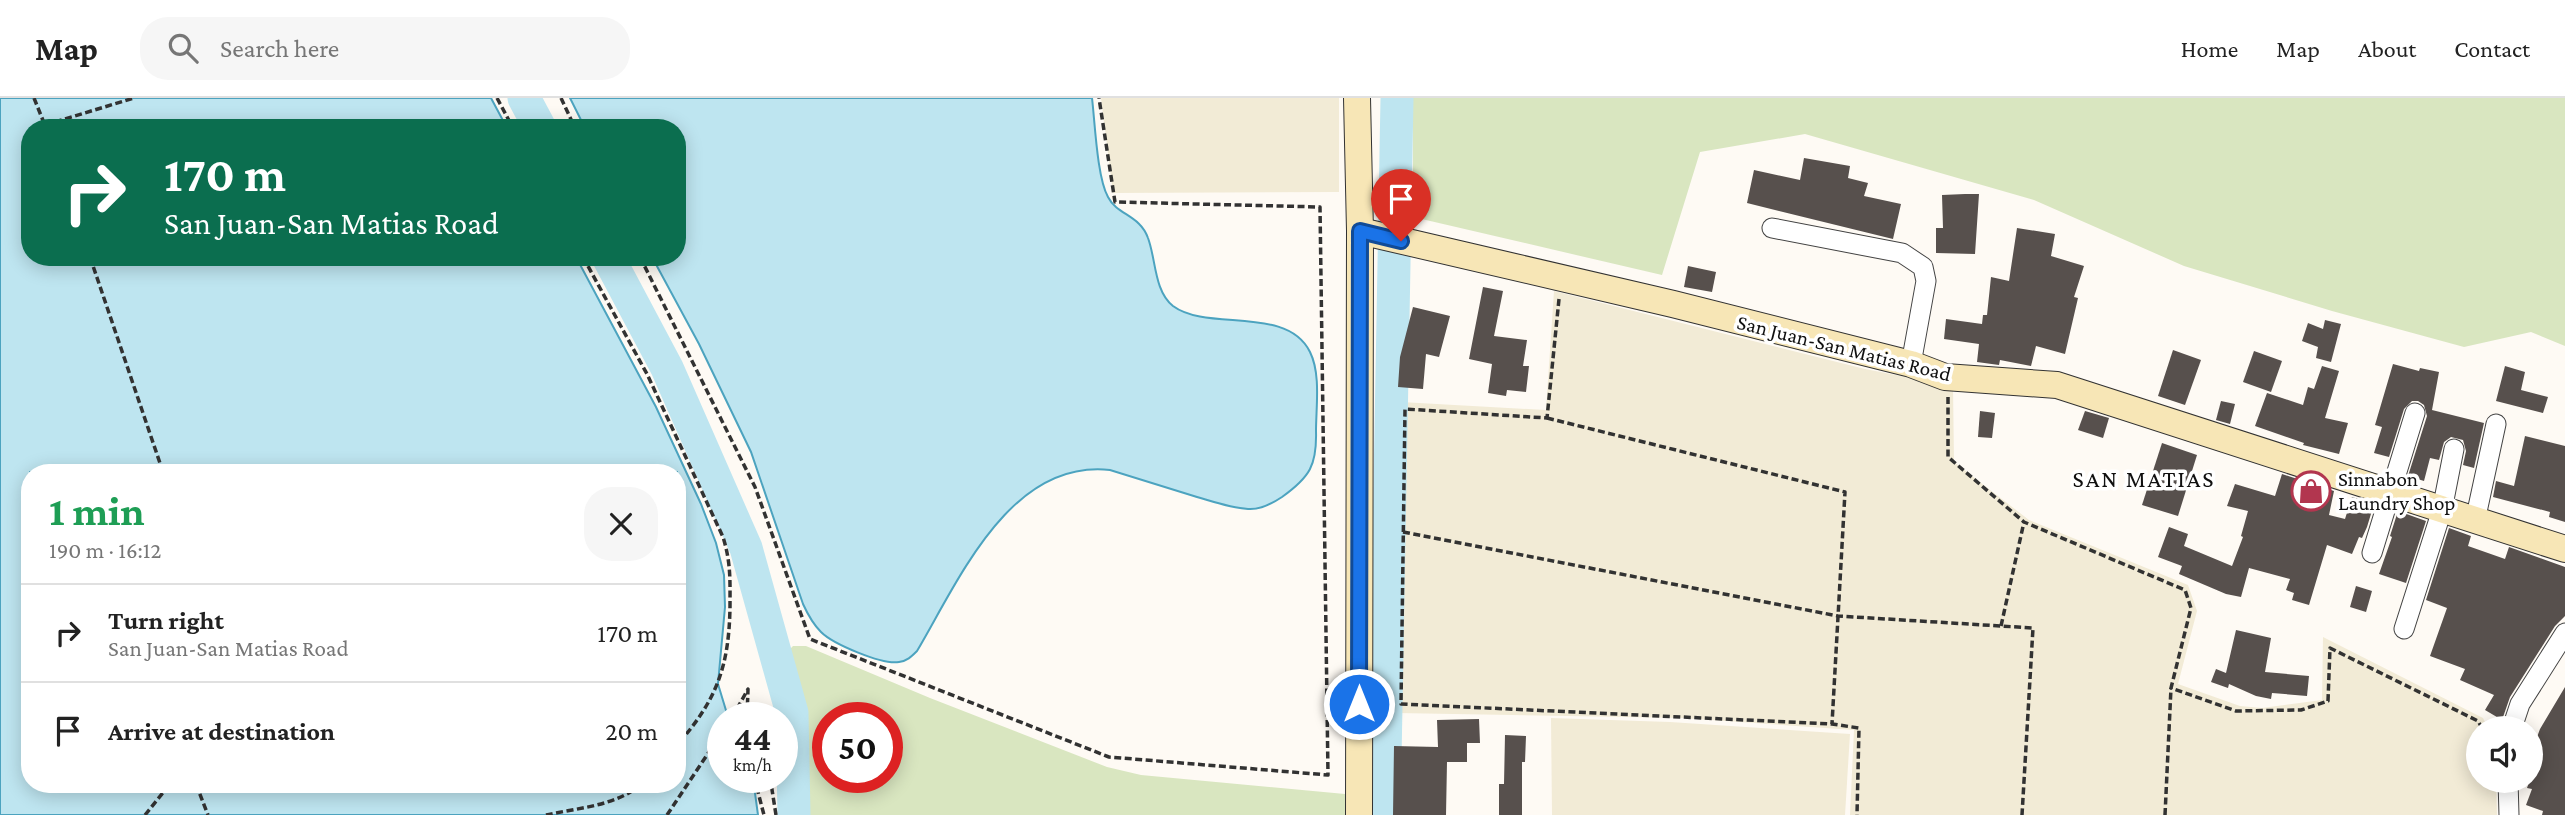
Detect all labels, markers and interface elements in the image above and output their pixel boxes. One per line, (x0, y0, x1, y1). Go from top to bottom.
search box (140, 17, 630, 80)
icon: search (164, 29, 202, 67)
text: Map (35, 30, 98, 67)
text: Search here (220, 34, 339, 63)
text: Home (2181, 35, 2238, 62)
text: Map (2276, 35, 2320, 62)
text: About (2358, 35, 2416, 62)
text: Contact (2454, 35, 2530, 62)
icon: right (49, 147, 140, 238)
text: 170 m (164, 147, 286, 202)
pin (1371, 169, 1431, 241)
icon: arrive (1382, 180, 1420, 218)
text: San Juan-San Matias Road (164, 205, 499, 241)
street label: San Juan-San Matias Road (1735, 310, 1953, 386)
district label: SAN MATIAS (2073, 465, 2215, 492)
place label: Sinnabon Laundry Shop (2338, 467, 2455, 515)
shop icon: Sinnabon Laundry Shop (2290, 470, 2332, 512)
text: 1 min (49, 487, 145, 534)
button: close (584, 487, 658, 561)
text: 190 m · 16:12 (49, 537, 161, 563)
text: Turn right (108, 606, 224, 635)
icon: right (49, 614, 87, 652)
text: 170 m (597, 619, 658, 648)
text: San Juan-San Matias Road (108, 635, 349, 661)
position arrow (1322, 667, 1396, 741)
speed limit sign: 50 (812, 702, 903, 793)
icon: arrive (49, 712, 87, 750)
map controls (2466, 716, 2543, 793)
button: sound (2466, 716, 2543, 793)
text: Arrive at destination (108, 717, 335, 746)
text: 20 m (605, 717, 658, 746)
text: 44 (734, 719, 771, 758)
text: km/h (733, 755, 772, 775)

